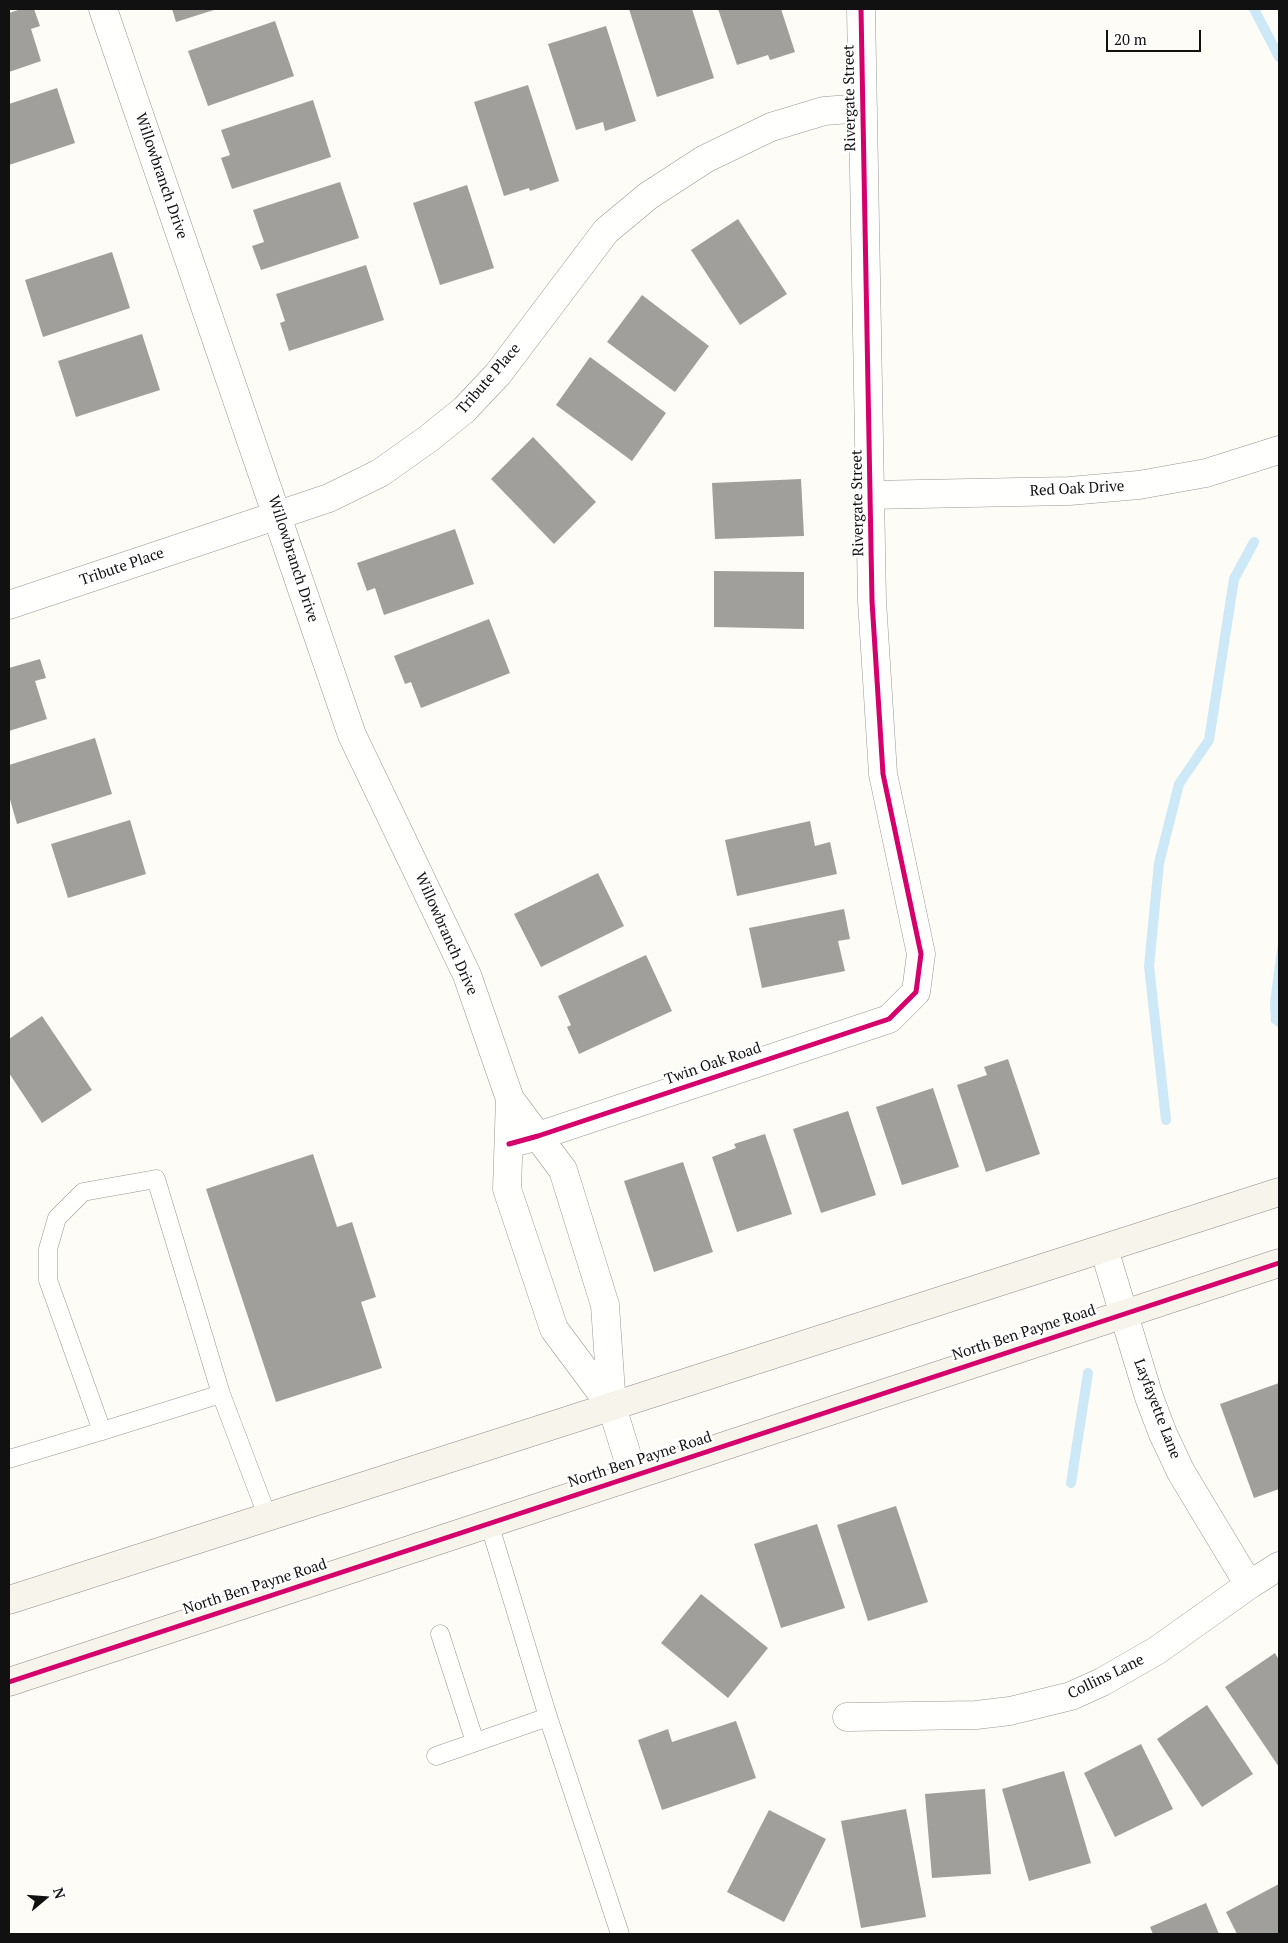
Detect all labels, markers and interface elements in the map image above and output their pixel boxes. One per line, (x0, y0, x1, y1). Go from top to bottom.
scale bar (1108, 20, 1203, 52)
text: 20 m (1114, 29, 1147, 49)
street label: Rivergate Street (840, 44, 860, 152)
street label: Willowbranch Drive (131, 111, 191, 241)
street label: Tribute Place (453, 340, 525, 418)
street label: Rivergate Street (848, 449, 868, 557)
street label: Red Oak Drive (1029, 478, 1125, 500)
street label: Willowbranch Drive (264, 493, 322, 625)
street label: Tribute Place (77, 544, 167, 590)
street label: Willowbranch Drive (411, 870, 481, 998)
street label: Twin Oak Road (662, 1039, 764, 1089)
street label: North Ben Payne Road (950, 1301, 1098, 1365)
street label: Layfayette Lane (1130, 1357, 1184, 1461)
street label: North Ben Payne Road (566, 1428, 714, 1492)
street label: North Ben Payne Road (181, 1555, 329, 1619)
street label: Collins Lane (1065, 1651, 1147, 1703)
north arrow (20, 1873, 70, 1923)
text: N (49, 1885, 70, 1901)

